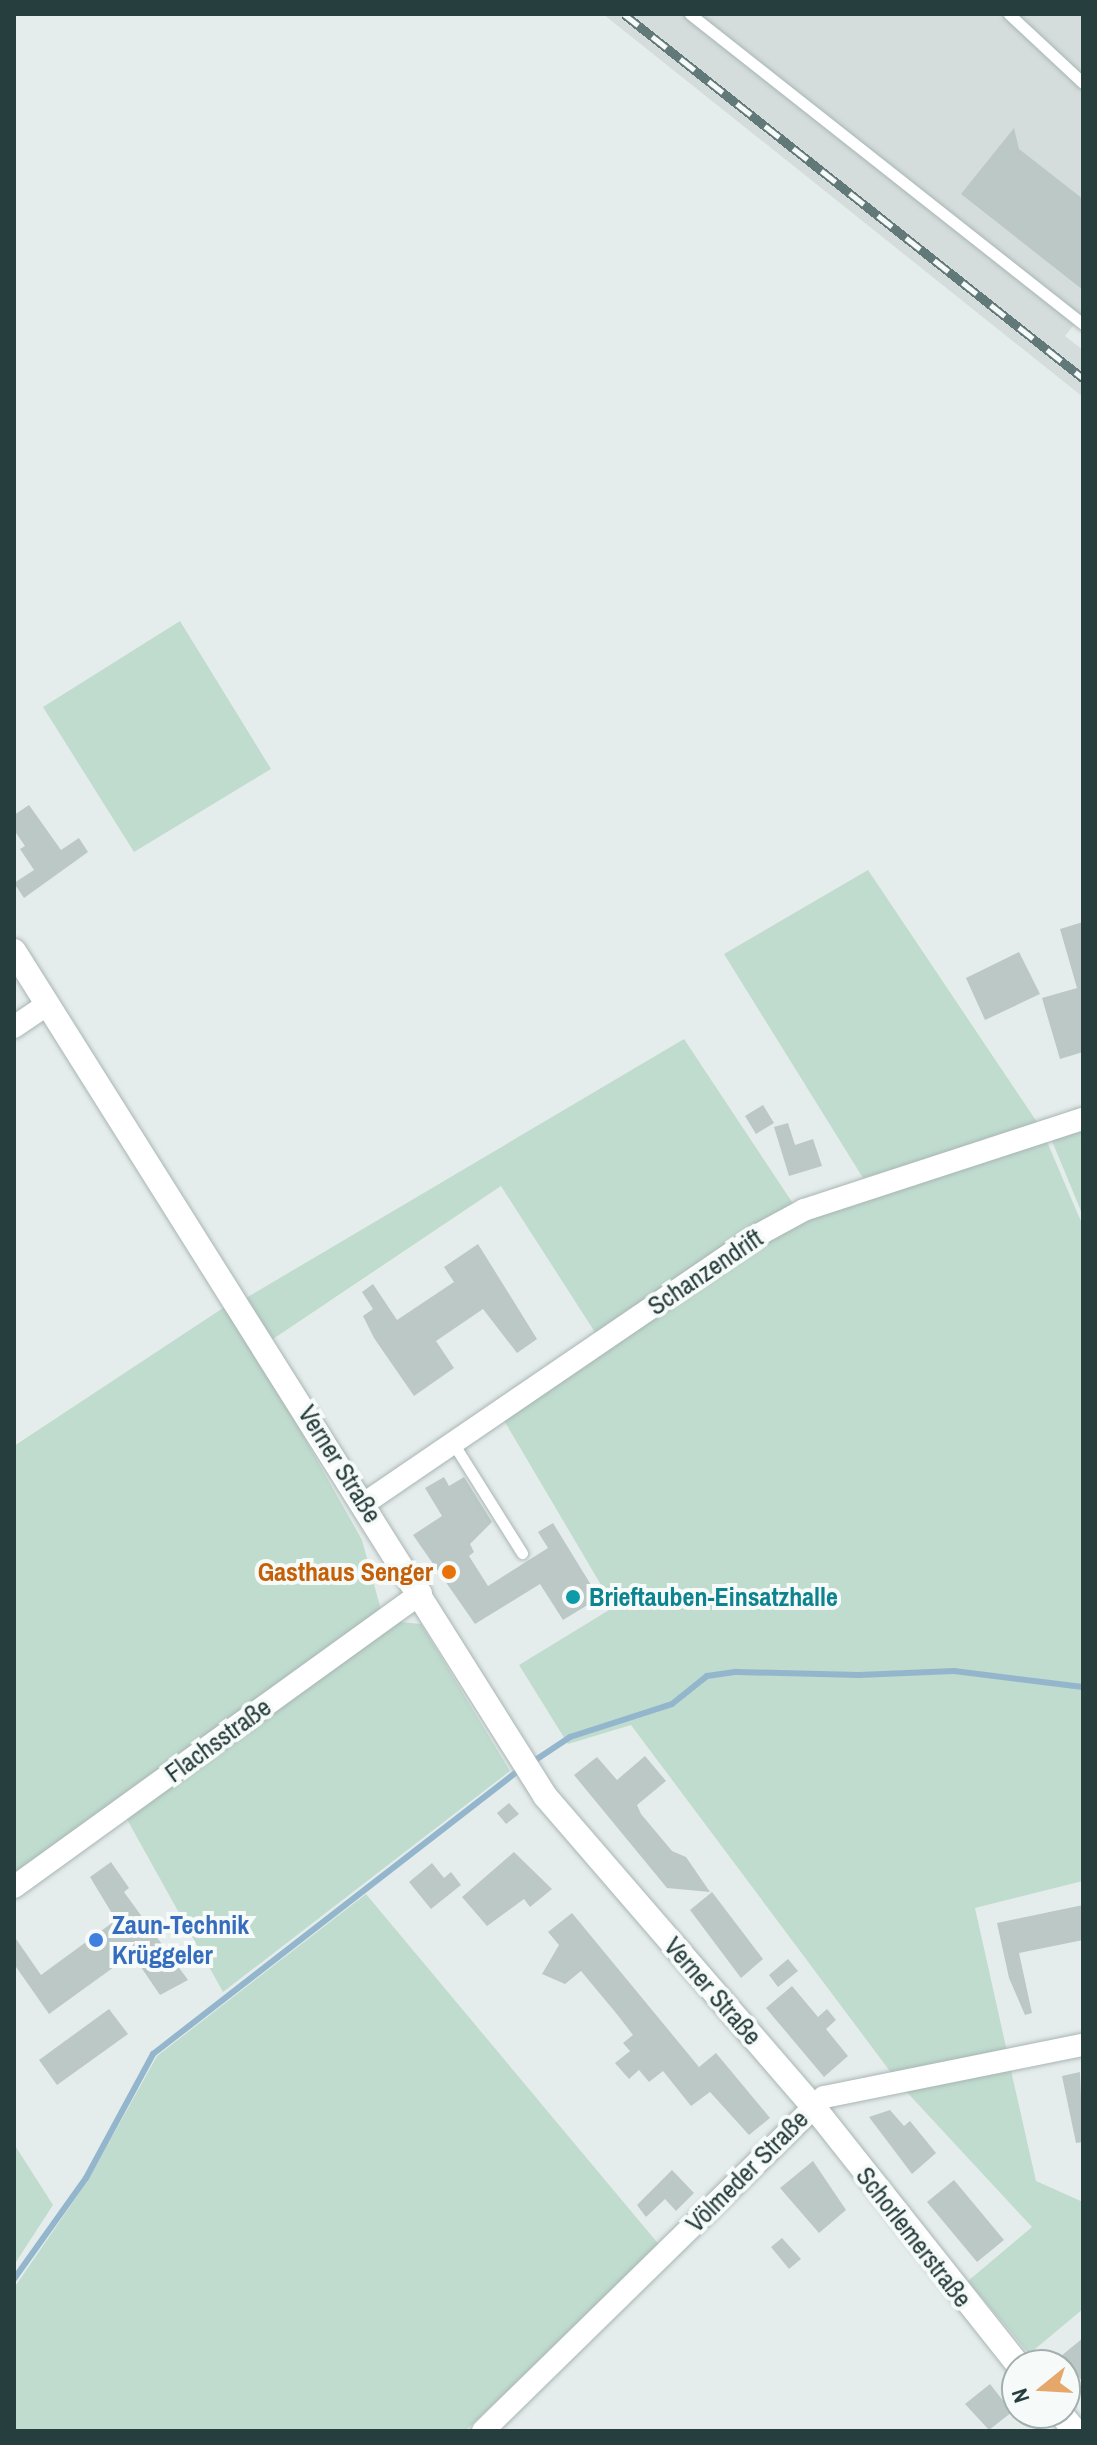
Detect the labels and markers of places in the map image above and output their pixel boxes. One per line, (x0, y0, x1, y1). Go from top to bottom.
place label: Gasthaus Senger (258, 1556, 433, 1588)
marker: Gasthaus Senger (440, 1563, 458, 1581)
place label: Brieftauben-Einsatzhalle (589, 1581, 838, 1613)
marker: Brieftauben-Einsatzhalle (564, 1588, 582, 1606)
place label: Zaun-Technik Krüggeler (112, 1909, 249, 1970)
marker: Zaun-Technik Krüggeler (87, 1931, 105, 1949)

